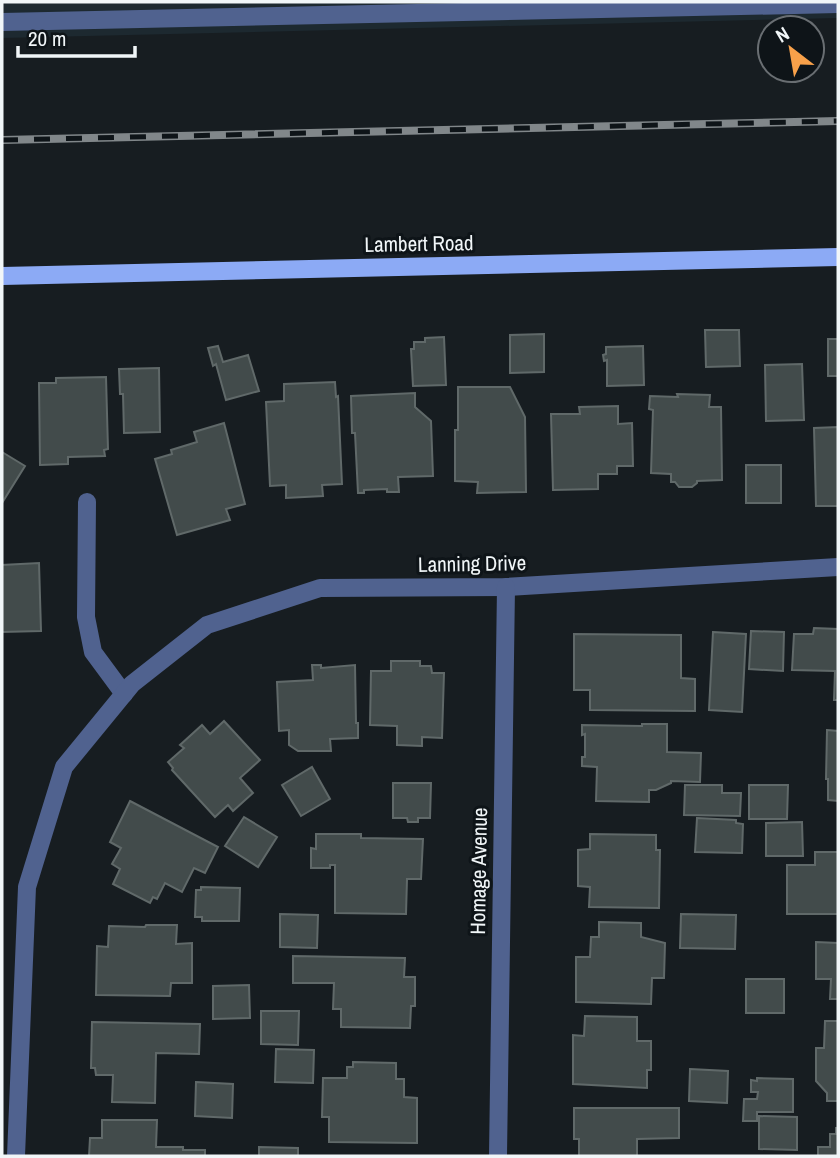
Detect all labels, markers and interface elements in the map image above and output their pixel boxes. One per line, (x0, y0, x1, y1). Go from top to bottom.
scale bar (18, 14, 135, 58)
north arrow (756, 14, 826, 84)
text: N (771, 20, 794, 48)
text: 20 m (28, 24, 66, 53)
street label: Lambert Road (364, 228, 474, 259)
street label: Lanning Drive (418, 548, 526, 579)
street label: Homage Avenue (463, 807, 494, 935)

